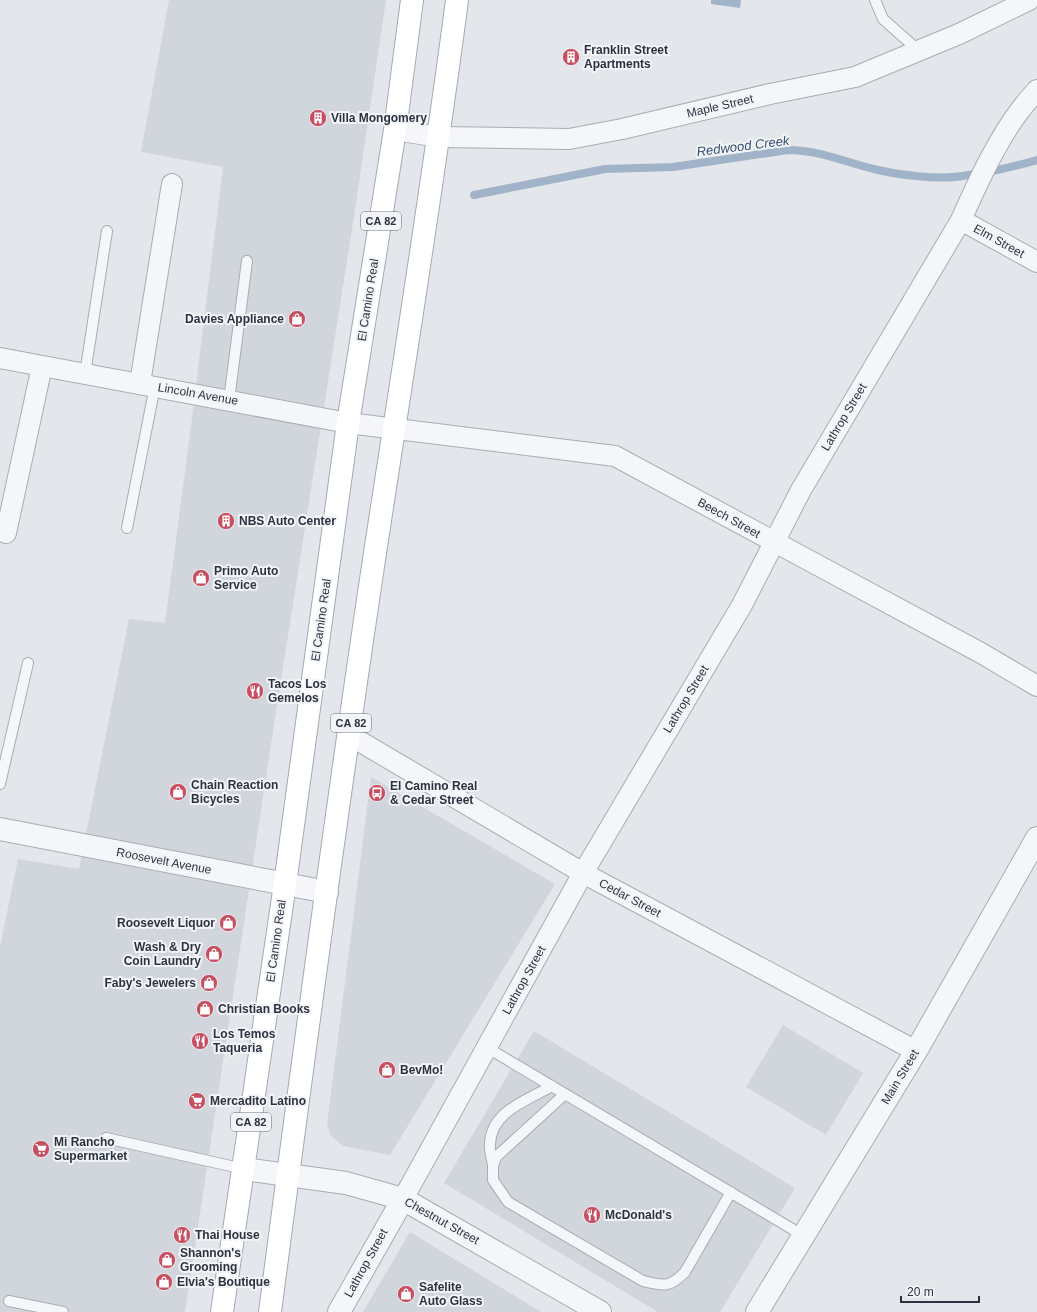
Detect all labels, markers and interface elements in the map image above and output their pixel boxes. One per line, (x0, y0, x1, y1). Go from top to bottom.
place label: Franklin Street Apartments (584, 43, 668, 71)
building icon: Franklin Street Apartments (561, 47, 581, 67)
street label: Maple Street (685, 91, 755, 120)
building icon: Villa Mongomery (308, 108, 328, 128)
place label: Villa Mongomery (331, 111, 427, 125)
water label: Redwood Creek (696, 133, 792, 159)
road number: CA 82 (361, 212, 401, 230)
street label: Elm Street (971, 221, 1027, 261)
street label: El Camino Real (355, 258, 381, 342)
shop icon: Davies Appliance (287, 309, 307, 329)
place label: Davies Appliance (185, 312, 284, 326)
street label: Lincoln Avenue (157, 380, 240, 408)
street label: Lathrop Street (818, 380, 870, 453)
street label: Beech Street (695, 495, 763, 541)
building icon: NBS Auto Center (216, 511, 236, 531)
place label: NBS Auto Center (239, 514, 336, 528)
place label: Primo Auto Service (214, 564, 278, 592)
shop icon: Primo Auto Service (191, 568, 211, 588)
street label: El Camino Real (308, 578, 334, 662)
street label: Lathrop Street (660, 662, 712, 735)
place label: Tacos Los Gemelos (268, 677, 327, 705)
restaurant icon: Tacos Los Gemelos (245, 681, 265, 701)
road number: CA 82 (331, 714, 371, 732)
place label: Chain Reaction Bicycles (191, 778, 278, 806)
place label: El Camino Real & Cedar Street (390, 779, 477, 807)
shop icon: Chain Reaction Bicycles (168, 782, 188, 802)
bus stop icon: El Camino Real & Cedar Street (367, 783, 387, 803)
street label: Roosevelt Avenue (115, 845, 213, 877)
street label: Cedar Street (597, 876, 664, 920)
street label: El Camino Real (263, 899, 289, 983)
shop icon: Roosevelt Liquor (218, 913, 238, 933)
place label: Roosevelt Liquor (117, 916, 215, 930)
place label: Wash & Dry Coin Laundry (124, 940, 201, 968)
street label: Lathrop Street (499, 943, 549, 1017)
shop icon: Wash & Dry Coin Laundry (204, 944, 224, 964)
shop icon: Faby's Jewelers (199, 973, 219, 993)
place label: Faby's Jewelers (104, 976, 196, 990)
shop icon: Christian Books (195, 999, 215, 1019)
place label: Christian Books (218, 1002, 310, 1016)
place label: Los Temos Taqueria (213, 1027, 276, 1055)
restaurant icon: Los Temos Taqueria (190, 1031, 210, 1051)
street label: Main Street (878, 1047, 922, 1107)
shop icon: BevMo! (377, 1060, 397, 1080)
place label: BevMo! (400, 1063, 443, 1077)
supermarket icon: Mercadito Latino (187, 1091, 207, 1111)
place label: Mercadito Latino (210, 1094, 306, 1108)
road number: CA 82 (231, 1113, 271, 1131)
place label: Mi Rancho Supermarket (54, 1135, 127, 1163)
supermarket icon: Mi Rancho Supermarket (31, 1139, 51, 1159)
street label: Chestnut Street (402, 1195, 482, 1248)
restaurant icon: McDonald's (582, 1205, 602, 1225)
place label: McDonald's (605, 1208, 672, 1222)
restaurant icon: Thai House (172, 1225, 192, 1245)
street label: Lathrop Street (341, 1226, 391, 1300)
place label: Thai House (195, 1228, 260, 1242)
place label: Shannon's Grooming (180, 1246, 241, 1274)
shop icon: Shannon's Grooming (157, 1250, 177, 1270)
shop icon: Elvia's Boutique (154, 1272, 174, 1292)
place label: Elvia's Boutique (177, 1275, 270, 1289)
scale bar (901, 1278, 979, 1304)
place label: Safelite Auto Glass (419, 1280, 483, 1308)
shop icon: Safelite Auto Glass (396, 1284, 416, 1304)
text: 20 m (907, 1285, 934, 1299)

